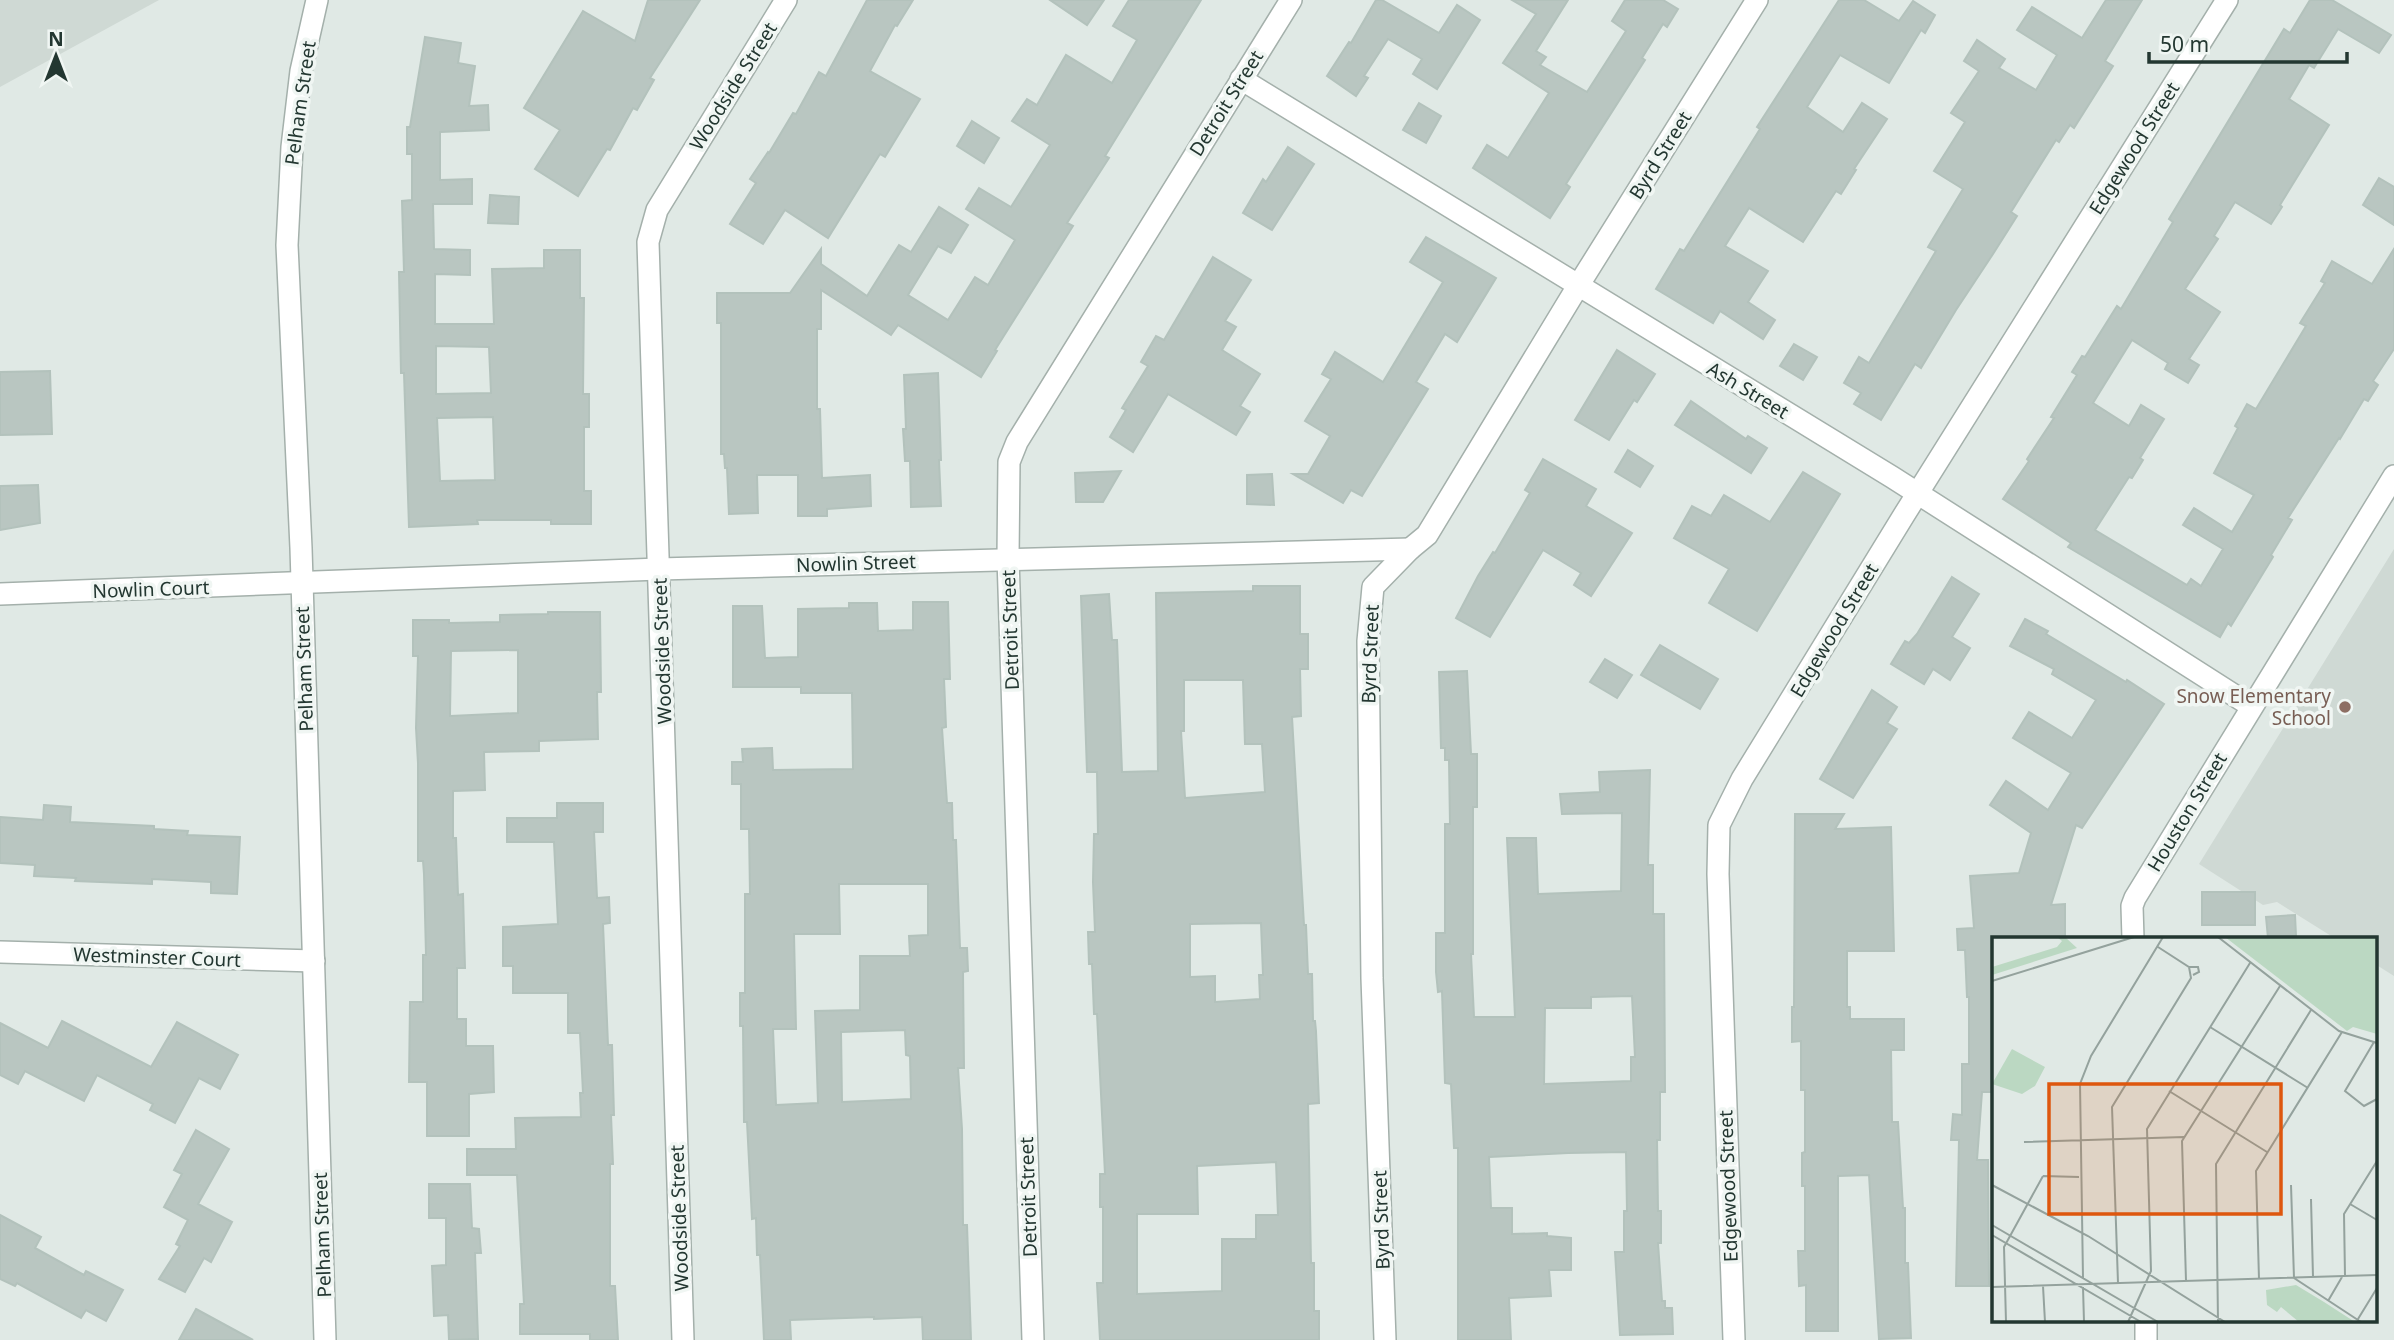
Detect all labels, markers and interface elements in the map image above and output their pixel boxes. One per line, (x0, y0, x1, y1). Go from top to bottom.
street label: Woodside Street (683, 17, 783, 155)
north arrow (21, 21, 91, 91)
scale bar (2149, 21, 2347, 65)
text: N (48, 26, 64, 52)
text: 50 m (2160, 30, 2209, 58)
street label: Pelham Street (278, 39, 322, 167)
street label: Detroit Street (1183, 45, 1269, 161)
street label: Edgewood Street (2083, 77, 2185, 219)
street label: Byrd Street (1623, 106, 1697, 204)
street label: Ash Street (1702, 355, 1794, 425)
street label: Nowlin Street (796, 548, 917, 578)
street label: Edgewood Street (1784, 558, 1884, 702)
street label: Detroit Street (995, 569, 1025, 691)
street label: Nowlin Court (92, 574, 210, 604)
street label: Woodside Street (646, 577, 678, 725)
street label: Byrd Street (1355, 604, 1385, 704)
street label: Pelham Street (289, 606, 319, 732)
place label: Snow Elementary School (2176, 683, 2331, 731)
marker: Snow Elementary School (2337, 699, 2353, 715)
street label: Houston Street (2141, 748, 2233, 876)
inset map (1992, 937, 2376, 1322)
street label: Westminster Court (73, 941, 241, 973)
street label: Edgewood Street (1712, 1110, 1744, 1262)
street label: Detroit Street (1013, 1136, 1043, 1258)
street label: Woodside Street (663, 1144, 695, 1292)
street label: Byrd Street (1366, 1170, 1396, 1270)
street label: Pelham Street (307, 1172, 337, 1298)

